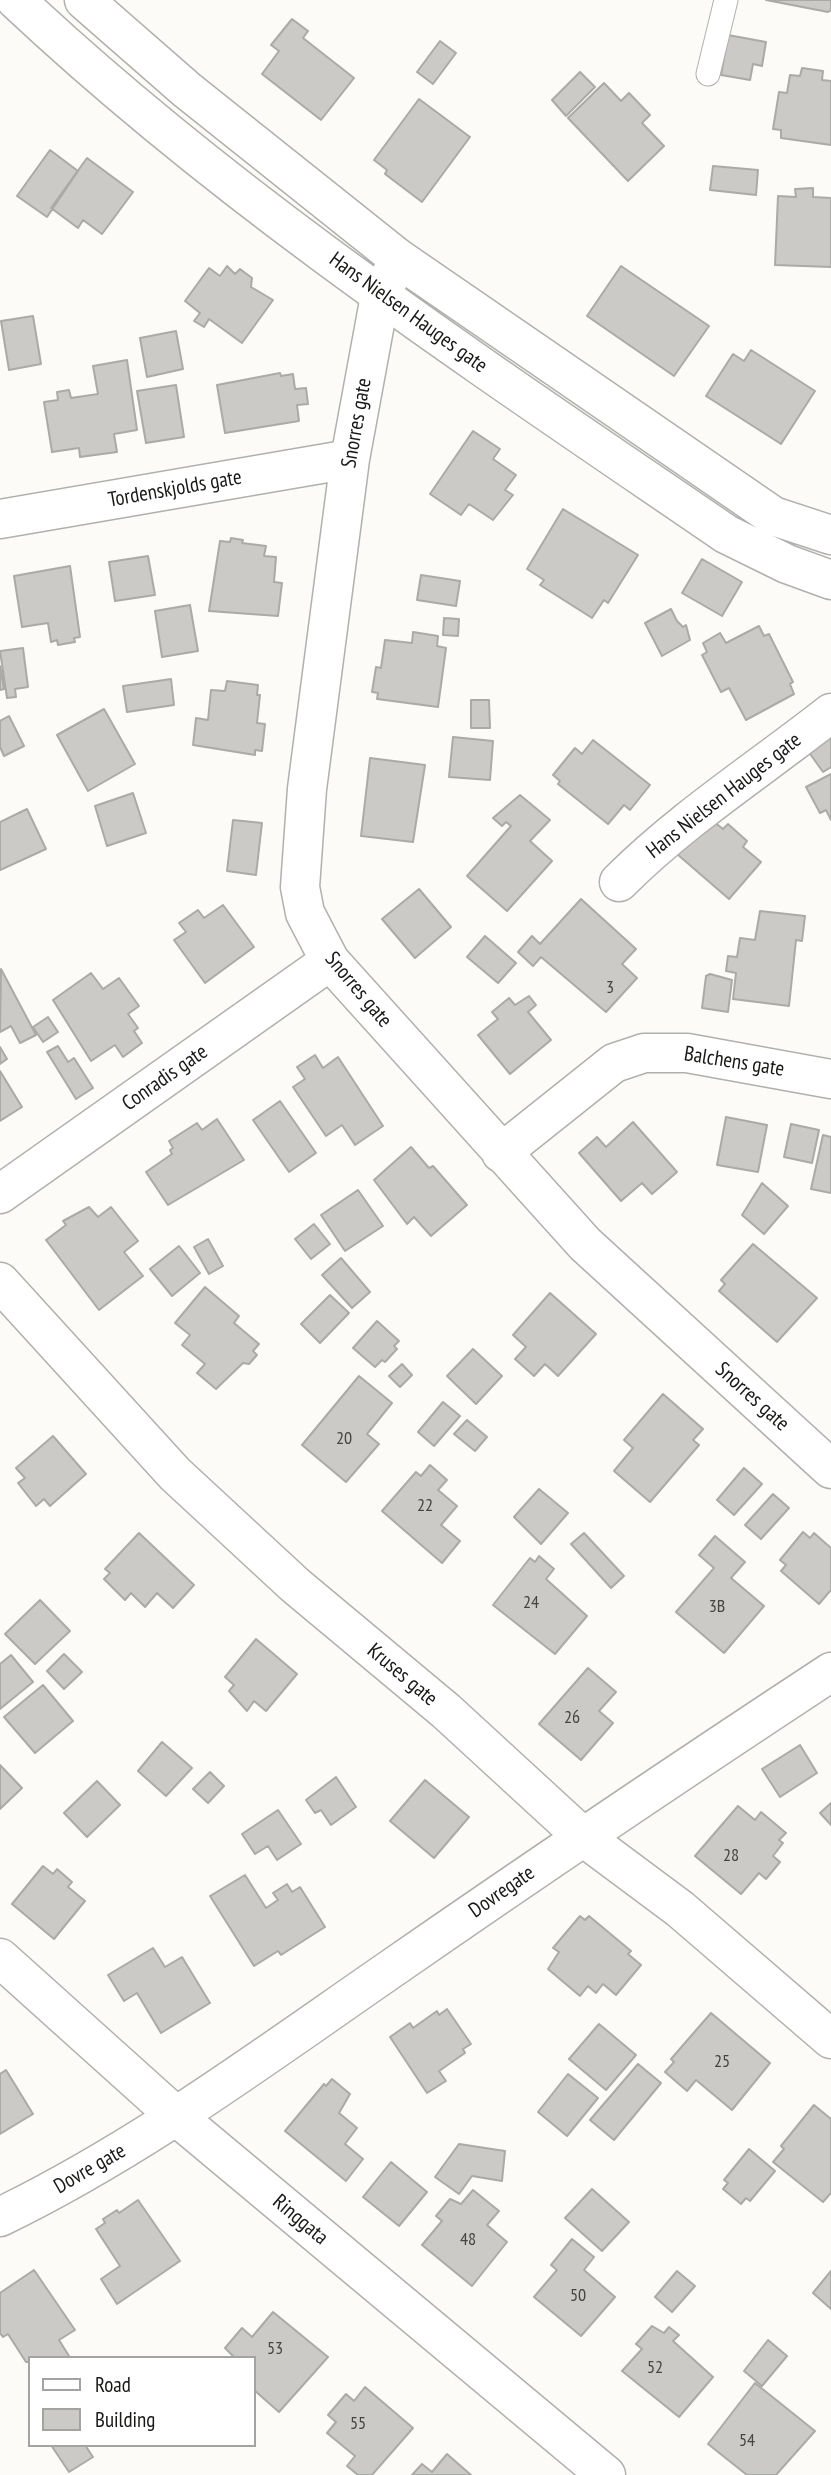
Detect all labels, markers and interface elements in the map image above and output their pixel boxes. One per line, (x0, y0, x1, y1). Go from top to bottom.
street label: Hans Nielsen Hauges gate (324, 247, 492, 379)
street label: Snorres gate (337, 376, 377, 470)
street label: Tordenskjolds gate (106, 465, 244, 513)
street label: Hans Nielsen Hauges gate (642, 728, 806, 864)
street label: Snorres gate (319, 947, 397, 1033)
house number: 3 (606, 977, 614, 999)
street label: Conradis gate (117, 1039, 213, 1117)
street label: Balchens gate (682, 1042, 786, 1082)
street label: Snorres gate (710, 1357, 794, 1437)
house number: 20 (336, 1428, 352, 1450)
house number: 22 (417, 1495, 433, 1517)
house number: 24 (523, 1592, 539, 1614)
house number: 3B (709, 1596, 725, 1618)
street label: Kruses gate (362, 1638, 442, 1712)
house number: 26 (564, 1707, 580, 1729)
house number: 28 (723, 1845, 739, 1867)
street label: Dovregate (464, 1860, 540, 1924)
house number: 25 (714, 2051, 730, 2073)
street label: Dovre gate (50, 2138, 130, 2200)
street label: Ringgata (267, 2190, 333, 2250)
house number: 48 (460, 2229, 476, 2251)
house number: 50 (570, 2285, 586, 2307)
house number: 53 (267, 2338, 283, 2360)
legend (28, 2356, 256, 2447)
house number: 52 (647, 2357, 663, 2379)
text: Road (95, 2371, 131, 2398)
text: Building (95, 2406, 155, 2433)
house number: 55 (350, 2413, 366, 2435)
house number: 54 (739, 2430, 755, 2452)

